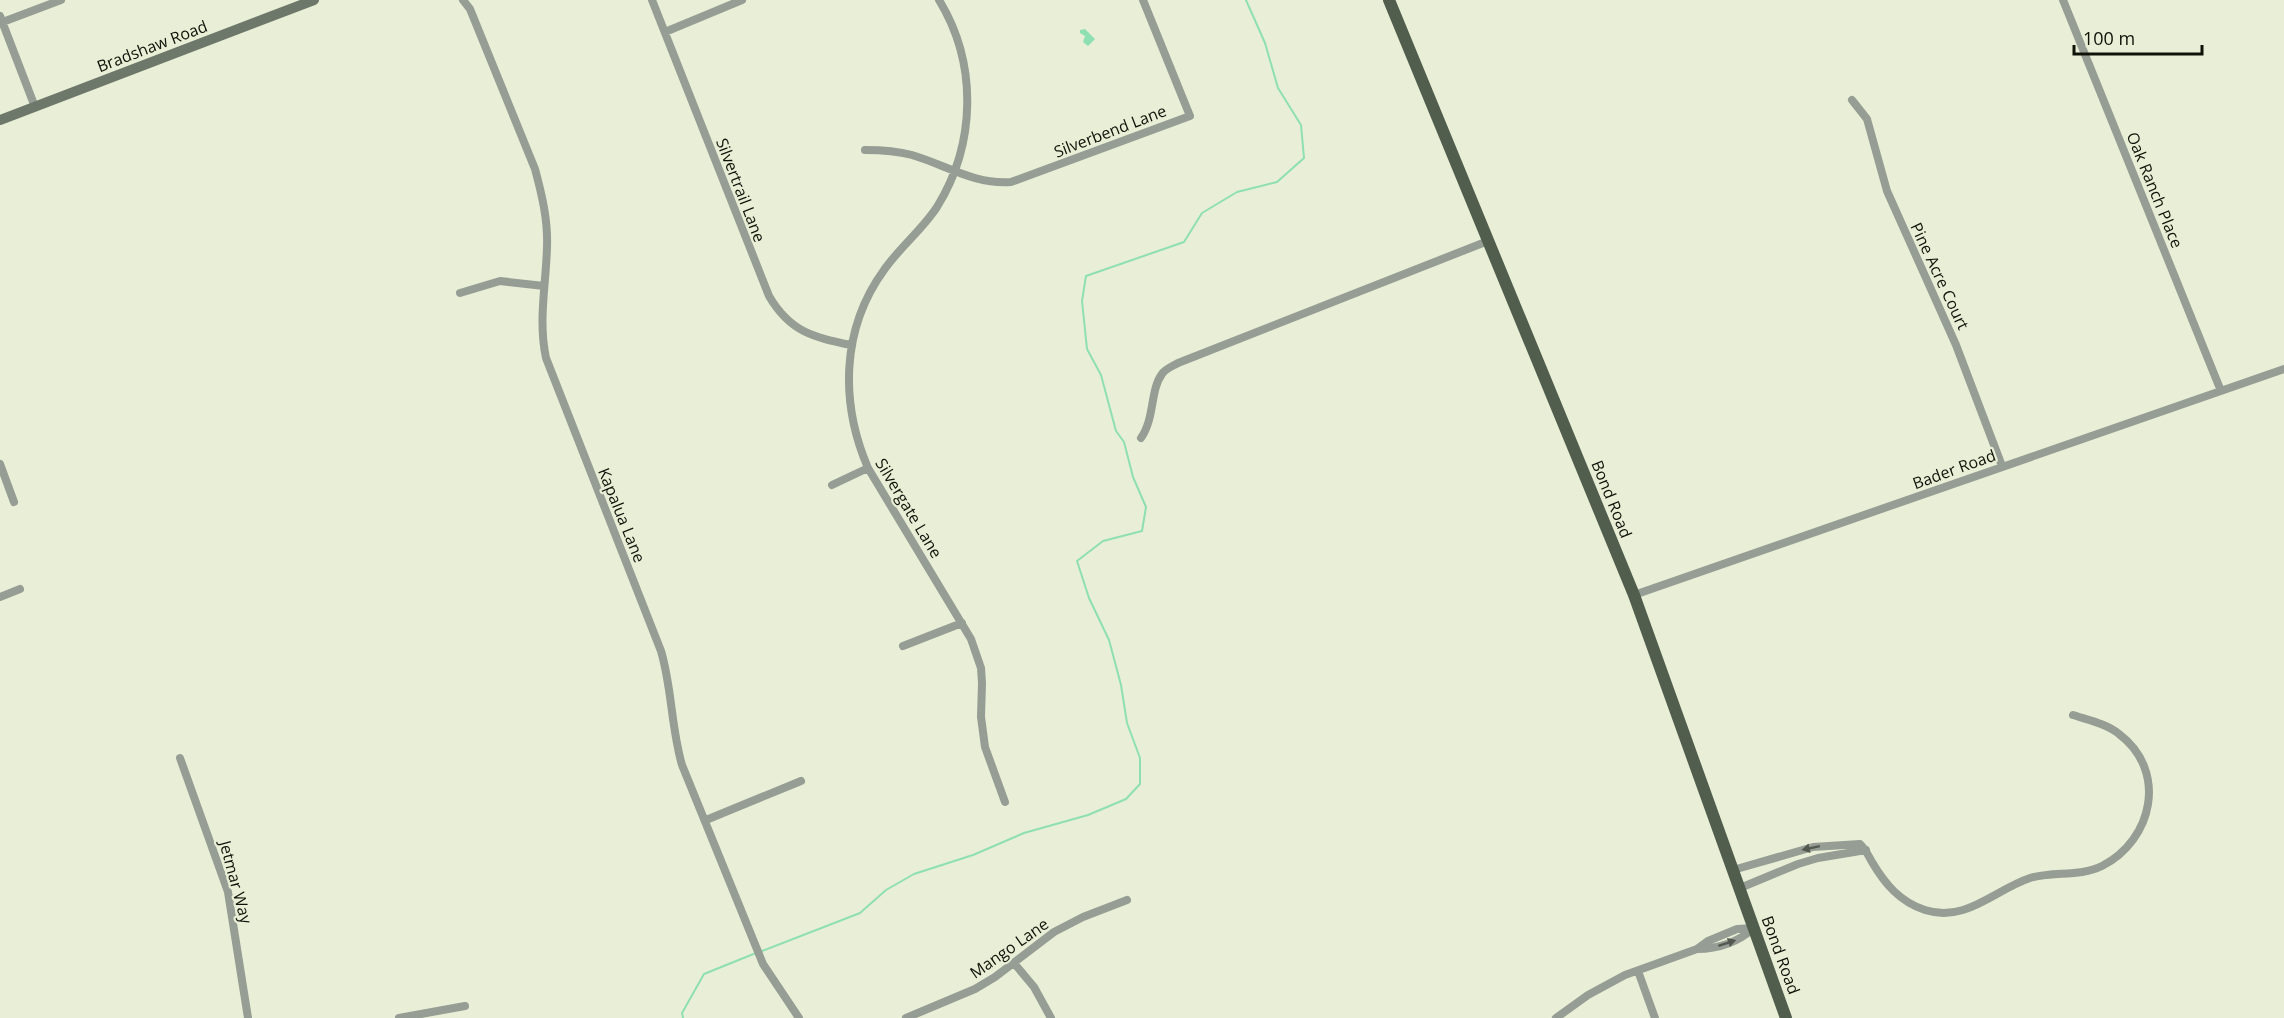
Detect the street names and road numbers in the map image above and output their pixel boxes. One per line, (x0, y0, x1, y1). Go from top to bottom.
street label: Bradshaw Road (94, 15, 210, 77)
street label: Silverbend Lane (1051, 99, 1169, 163)
street label: Oak Ranch Place (2122, 129, 2188, 251)
street label: Silvertrail Lane (711, 135, 771, 245)
street label: Pine Acre Court (1906, 219, 1975, 333)
street label: Bader Road (1909, 444, 1999, 494)
street label: Silvergate Lane (871, 454, 947, 562)
street label: Bond Road (1586, 457, 1638, 541)
street label: Kapalua Lane (593, 464, 651, 566)
street label: Jetmar Way (214, 836, 258, 927)
street label: Mango Lane (965, 913, 1053, 983)
street label: Bond Road (1757, 913, 1805, 997)

